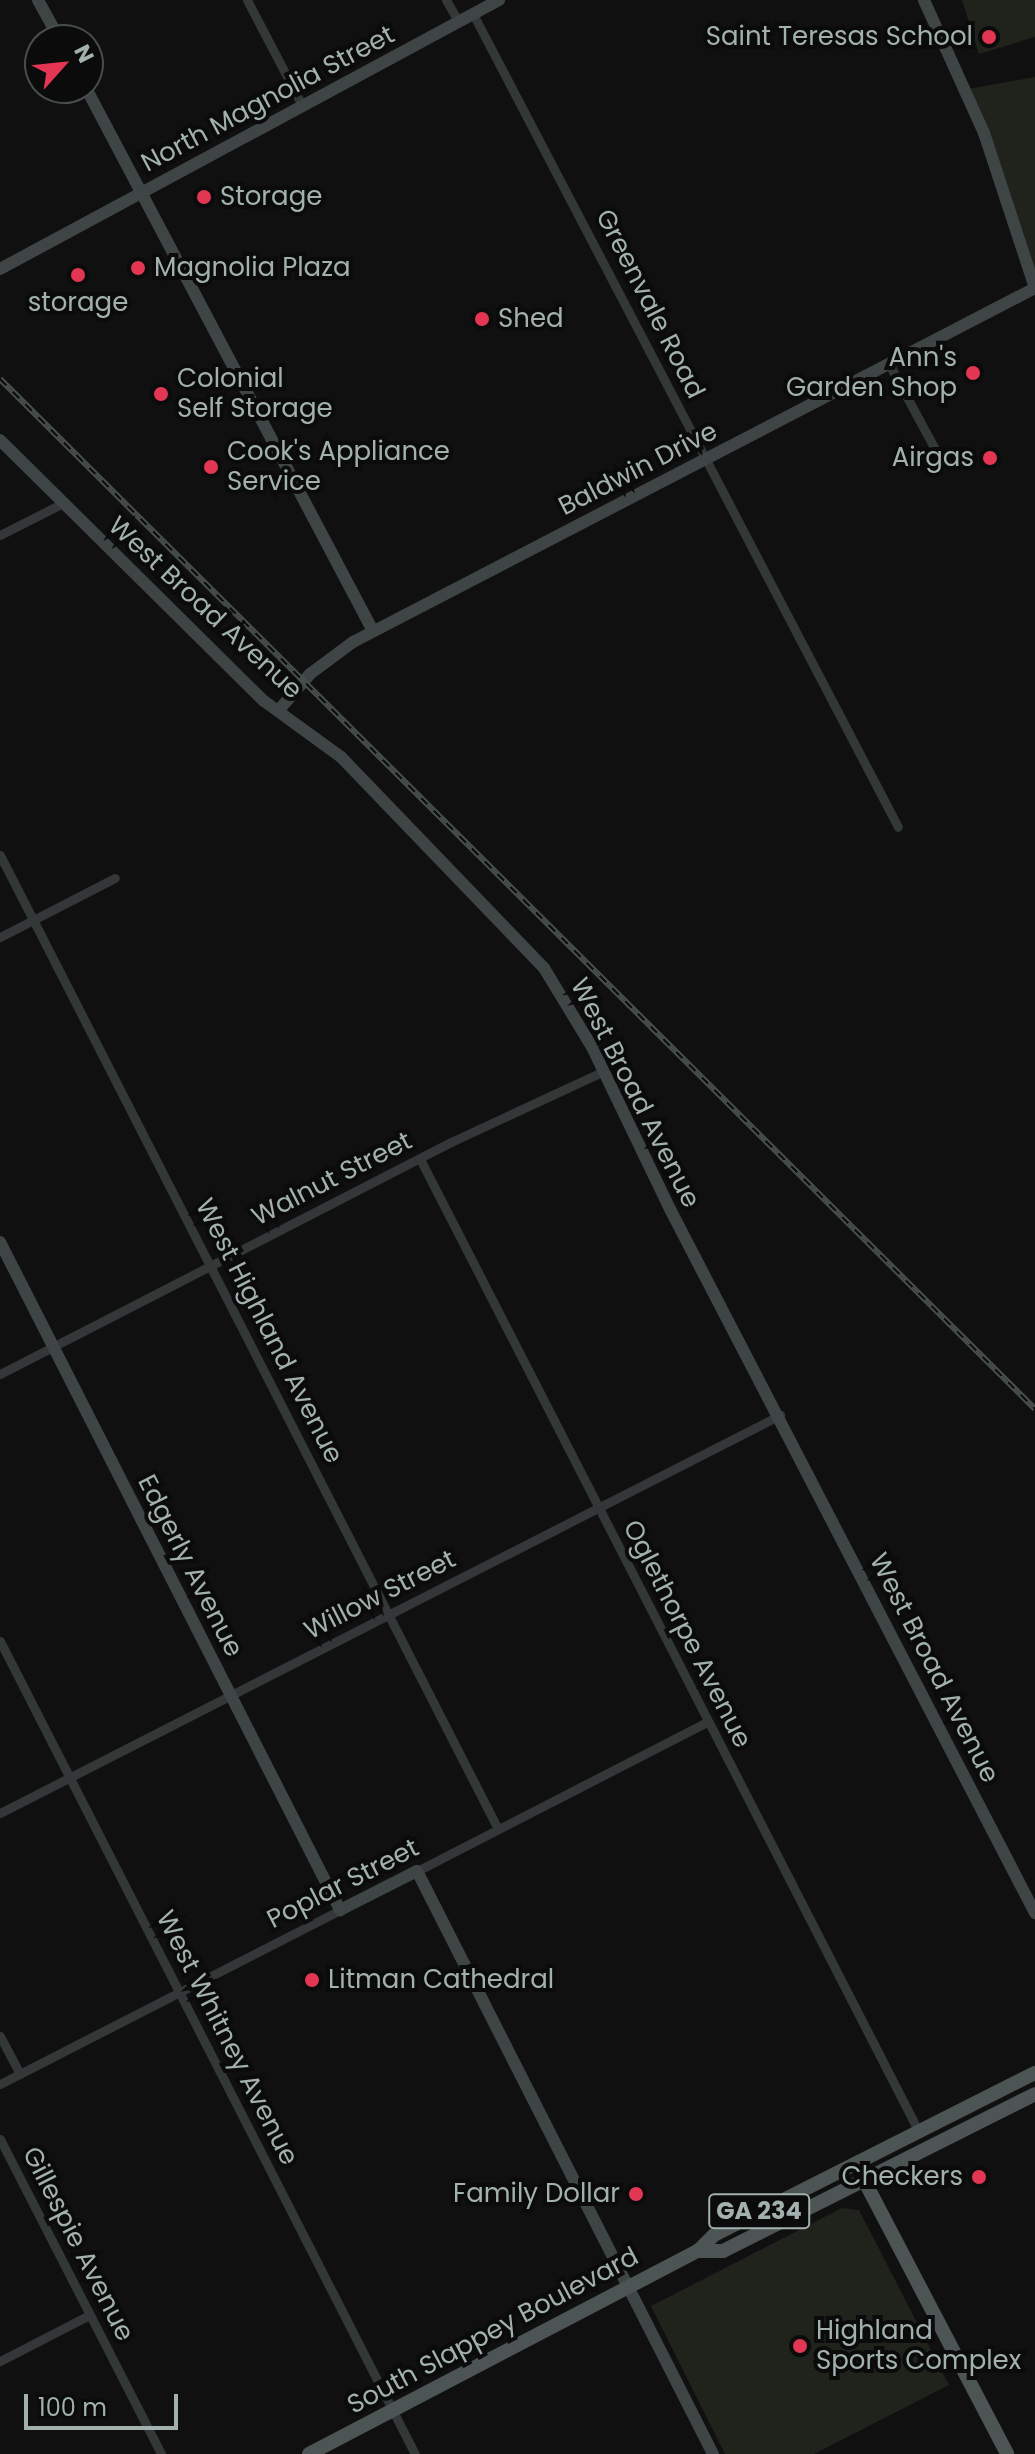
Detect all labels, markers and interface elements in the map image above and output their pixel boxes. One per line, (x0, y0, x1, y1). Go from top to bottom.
street label: North Magnolia Street (136, 19, 400, 179)
place label: Saint Teresas School (706, 21, 973, 53)
north arrow (24, 24, 104, 104)
marker: Saint Teresas School (980, 28, 998, 46)
text: N (66, 39, 102, 68)
place label: Storage (220, 181, 322, 213)
marker: Storage (195, 188, 213, 206)
street label: Greenvale Road (589, 204, 711, 404)
place label: Magnolia Plaza (154, 252, 351, 284)
marker: Magnolia Plaza (129, 259, 147, 277)
marker: storage (69, 266, 87, 284)
place label: storage (28, 287, 128, 319)
place label: Shed (498, 303, 564, 335)
marker: Shed (473, 310, 491, 328)
place label: Ann's Garden Shop (786, 342, 957, 404)
place label: Colonial Self Storage (177, 363, 333, 424)
marker: Ann's Garden Shop (964, 364, 982, 382)
marker: Colonial Self Storage (152, 385, 170, 403)
street label: Baldwin Drive (553, 416, 723, 522)
place label: Cook's Appliance Service (227, 436, 450, 498)
place label: Airgas (892, 442, 974, 474)
marker: Airgas (981, 449, 999, 467)
marker: Cook's Appliance Service (202, 458, 220, 476)
street label: West Broad Avenue (102, 510, 308, 706)
street label: West Broad Avenue (564, 973, 706, 1213)
street label: Walnut Street (247, 1125, 417, 1233)
street label: West Highland Avenue (189, 1193, 349, 1469)
street label: Edgerly Avenue (131, 1470, 249, 1662)
street label: Oglethorpe Avenue (616, 1515, 758, 1753)
street label: Willow Street (299, 1544, 461, 1646)
street label: West Broad Avenue (863, 1548, 1005, 1788)
street label: Poplar Street (262, 1832, 424, 1936)
street label: West Whitney Avenue (149, 1906, 305, 2170)
place label: Litman Cathedral (328, 1964, 554, 1996)
marker: Litman Cathedral (303, 1971, 321, 1989)
street label: Gillespie Avenue (16, 2142, 140, 2346)
place label: Checkers (842, 2161, 963, 2193)
marker: Checkers (970, 2168, 988, 2186)
place label: Family Dollar (453, 2178, 620, 2210)
marker: Family Dollar (627, 2185, 645, 2203)
road number: GA 234 (707, 2191, 811, 2231)
street label: South Slappey Boulevard (342, 2241, 644, 2421)
place label: Highland Sports Complex (816, 2315, 1021, 2376)
marker: Highland Sports Complex (791, 2337, 809, 2355)
scale bar (28, 2378, 182, 2428)
text: 100 m (38, 2391, 107, 2424)

